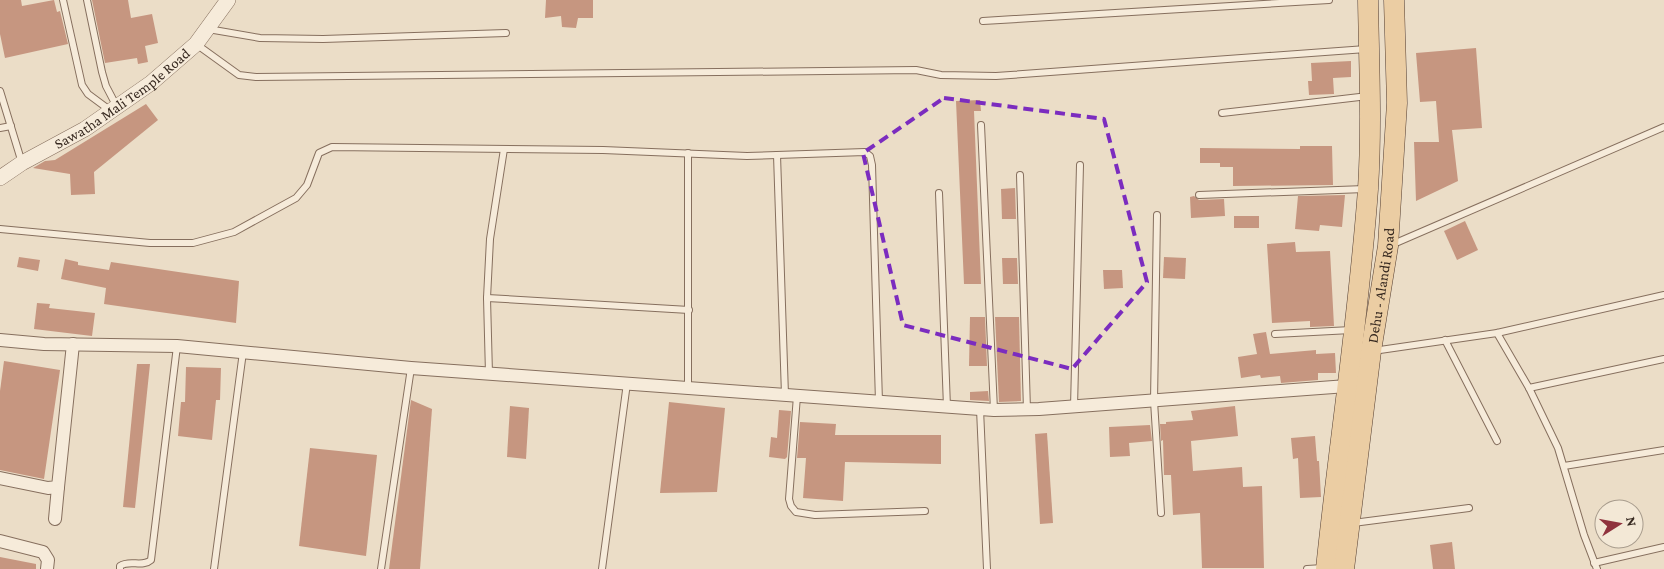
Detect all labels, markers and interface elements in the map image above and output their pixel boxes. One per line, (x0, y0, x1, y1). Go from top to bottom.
street label: Sawatha Mali Temple Road (52, 45, 193, 152)
street label: Dehu - Alandi Road (1364, 227, 1397, 344)
north arrow (1594, 499, 1644, 549)
text: N (1623, 515, 1641, 528)

